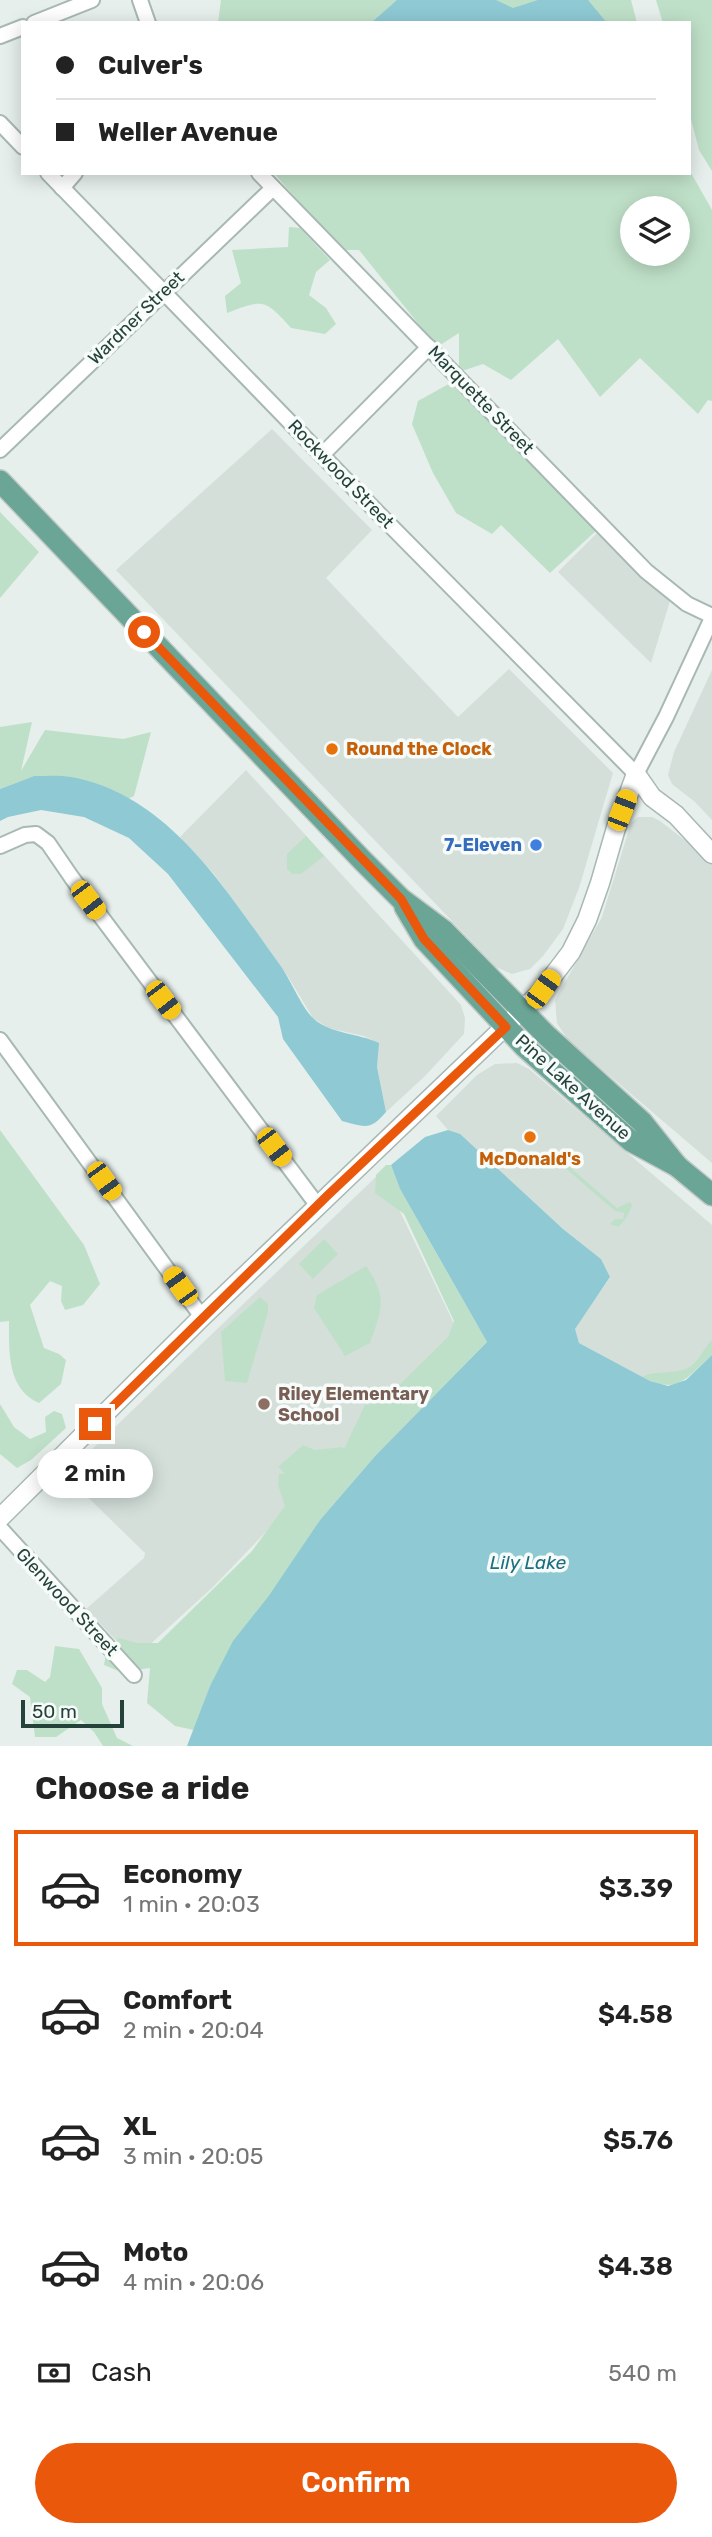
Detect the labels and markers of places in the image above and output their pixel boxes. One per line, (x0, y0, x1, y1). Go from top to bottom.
place label: Round the Clock (346, 738, 492, 760)
marker: Round the Clock (324, 741, 340, 757)
place label: 7-Eleven (444, 834, 522, 856)
marker: 7-Eleven (528, 837, 544, 853)
marker: McDonald's (522, 1129, 538, 1145)
place label: McDonald's (479, 1148, 581, 1170)
place label: Riley Elementary School (278, 1383, 429, 1426)
marker: Riley Elementary School (256, 1396, 272, 1412)

